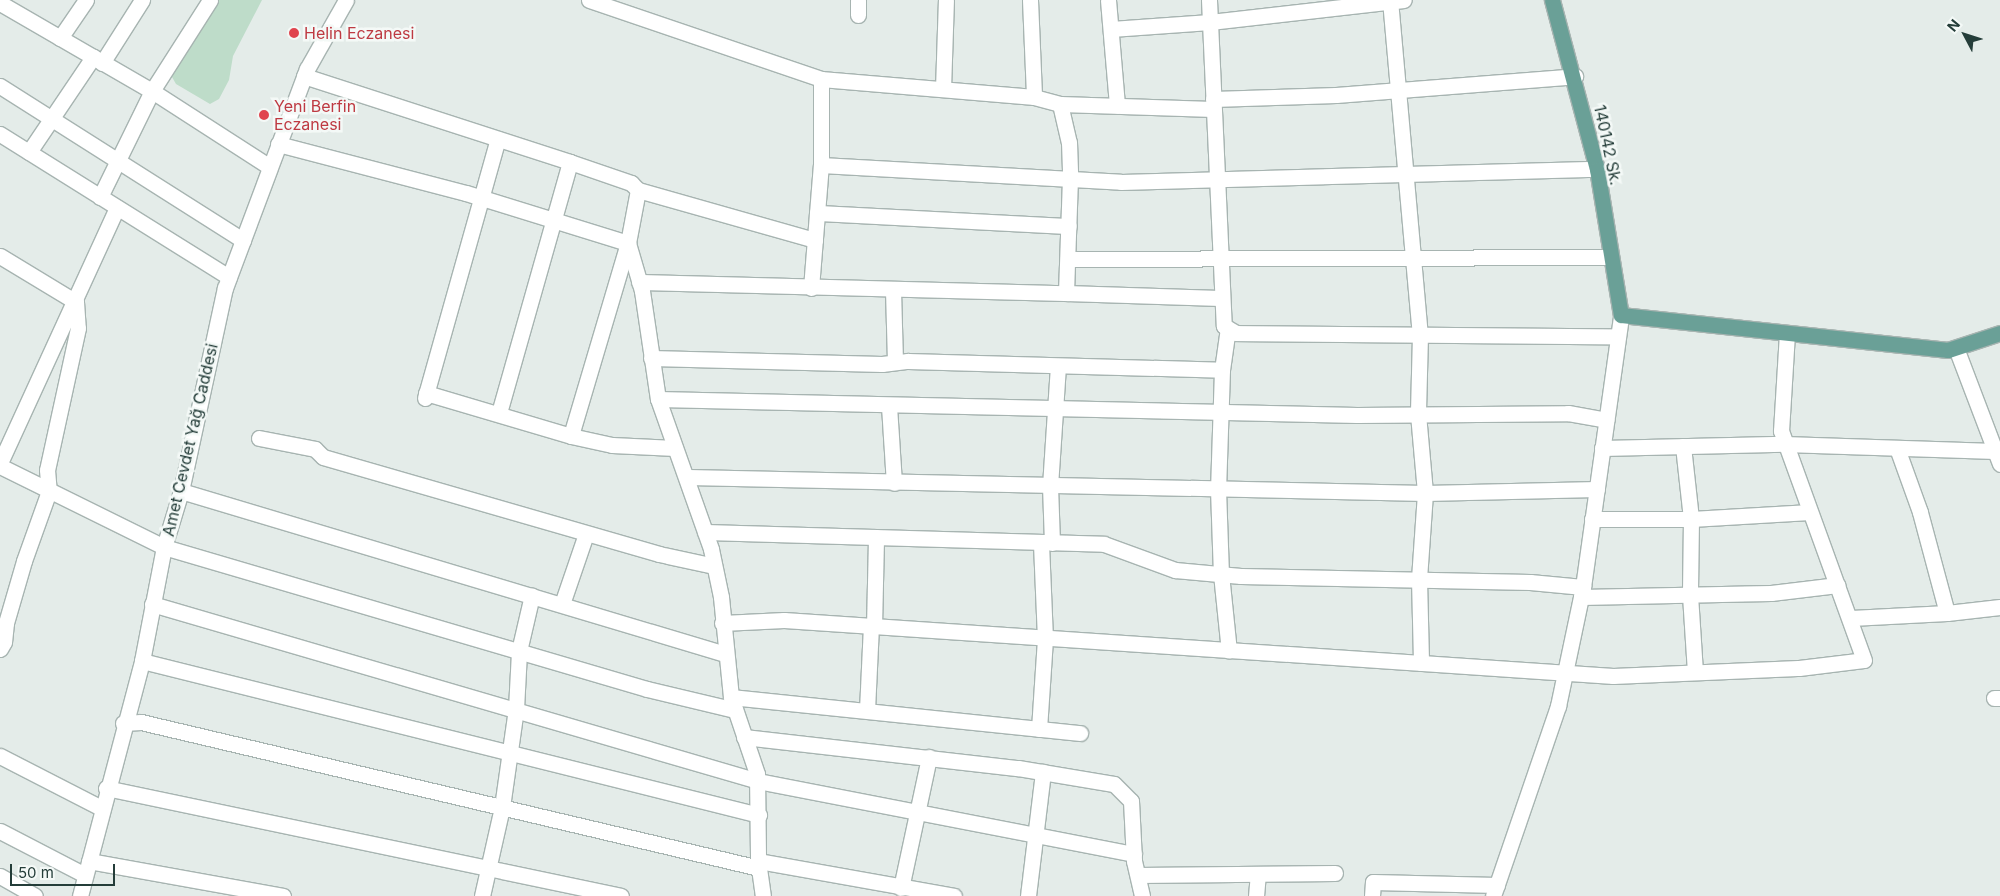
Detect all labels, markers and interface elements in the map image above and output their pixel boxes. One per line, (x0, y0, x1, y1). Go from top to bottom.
north arrow (1940, 10, 1990, 60)
text: N (1943, 15, 1963, 35)
place label: Helin Eczanesi (304, 23, 414, 43)
marker: Helin Eczanesi (288, 27, 300, 39)
place label: Yeni Berfin Eczanesi (274, 96, 356, 134)
street label: 140142 Sk. (1590, 103, 1626, 187)
marker: Yeni Berfin Eczanesi (258, 109, 270, 121)
street label: Amet Cevdet Yağ Caddesi (158, 342, 222, 538)
scale bar (12, 854, 118, 886)
text: 50 m (18, 863, 54, 882)

